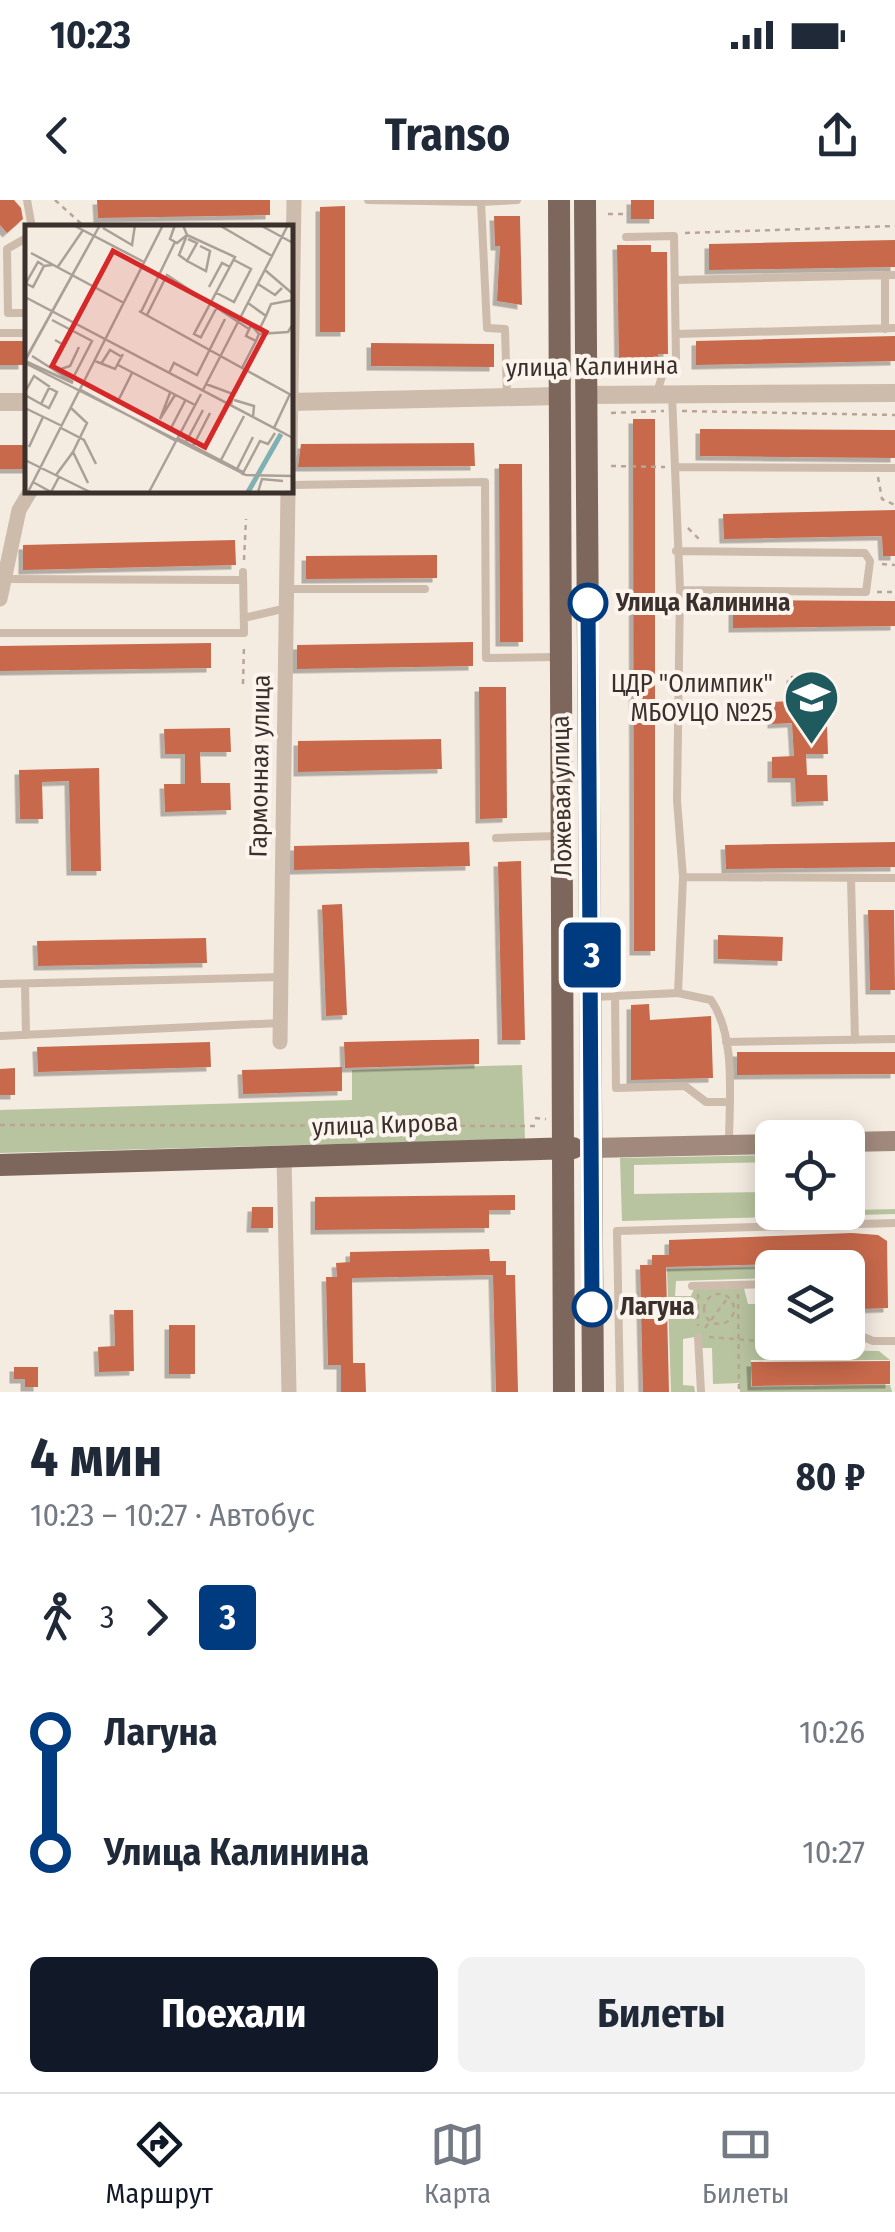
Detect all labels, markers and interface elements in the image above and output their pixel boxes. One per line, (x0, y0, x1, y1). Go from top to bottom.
text: 10:23 (50, 12, 131, 58)
icon: back (30, 108, 85, 163)
text: Transo (385, 108, 510, 162)
icon: share (810, 108, 865, 163)
inset map (25, 225, 292, 492)
street label: улица Калинина (505, 350, 679, 384)
marker: Улица Калинина (569, 584, 607, 622)
place label: Улица Калинина (615, 588, 790, 618)
school or university icon: ЦДР "Олимпик" МБОУЦО №25 (782, 668, 842, 747)
place label: ЦДР "Олимпик" МБОУЦО №25 (611, 669, 773, 728)
street label: Гармонная улица (243, 674, 277, 858)
street label: Ложевая улица (546, 715, 578, 877)
line badge: 3 (560, 922, 624, 988)
text: 3 (584, 934, 600, 976)
street label: улица Кирова (311, 1107, 459, 1143)
map controls (755, 1120, 865, 1360)
button: locate (755, 1120, 865, 1230)
button: layers (755, 1250, 865, 1360)
marker: Лагуна (573, 1288, 611, 1326)
place label: Лагуна (620, 1292, 695, 1322)
text: 4 мин (30, 1425, 162, 1491)
text: 80 ₽ (796, 1454, 865, 1500)
text: 10:23 – 10:27 · Автобус (30, 1496, 315, 1534)
icon: walk (30, 1590, 85, 1645)
icon: forward (129, 1590, 184, 1645)
text: 3 (219, 1596, 236, 1638)
text: 3 (100, 1598, 114, 1636)
text: Лагуна (104, 1709, 217, 1755)
text: 10:26 (799, 1713, 865, 1751)
text: Улица Калинина (104, 1829, 369, 1875)
text: 10:27 (802, 1833, 865, 1871)
button: Поехали (30, 1957, 438, 2072)
button: Билеты (458, 1957, 865, 2072)
tab: Маршрут (106, 2117, 213, 2210)
tab: Карта (424, 2117, 491, 2210)
tab: Билеты (702, 2117, 789, 2210)

